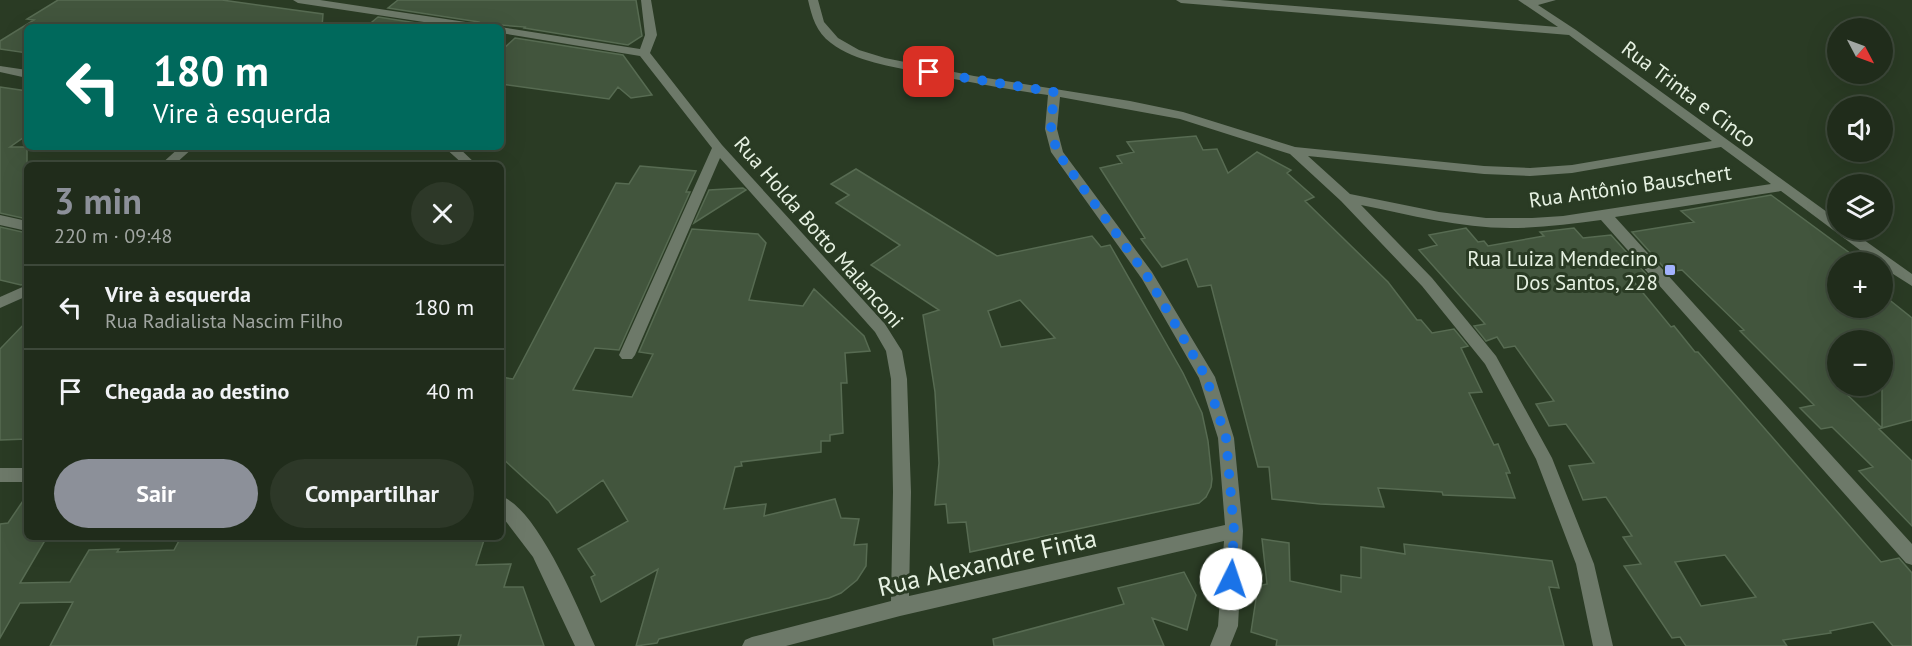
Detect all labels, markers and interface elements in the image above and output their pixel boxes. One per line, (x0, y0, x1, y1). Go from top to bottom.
north arrow (1827, 18, 1893, 84)
map controls (1827, 18, 1893, 396)
street label: Rua Trinta e Cinco (1616, 35, 1762, 153)
text: 180 m (153, 43, 269, 98)
pin (903, 46, 954, 97)
icon: left (54, 48, 132, 126)
icon: arrive (912, 55, 945, 88)
text: Vire à esquerda (153, 96, 331, 130)
button: sound (1827, 96, 1893, 162)
street label: Rua Holda Botto Malanconi (728, 131, 910, 333)
street label: Rua Antônio Bauschert (1527, 158, 1733, 214)
button: layers (1827, 174, 1893, 240)
text: 3 min (54, 177, 142, 224)
button: close (411, 182, 474, 245)
text: 220 m · 09:48 (54, 223, 172, 249)
place label: Rua Luiza Mendecino Dos Santos, 228 (1467, 245, 1658, 296)
button: + (1827, 252, 1893, 318)
marker: Rua Luiza Mendecino Dos Santos, 228 (1663, 263, 1677, 277)
text: Vire à esquerda (105, 280, 251, 308)
icon: left (54, 291, 87, 324)
text: 180 m (414, 293, 474, 321)
text: Rua Radialista Nascim Filho (105, 308, 343, 334)
button: − (1827, 330, 1893, 396)
icon: arrive (54, 375, 87, 408)
text: Chegada ao destino (105, 377, 289, 405)
text: 40 m (426, 377, 474, 405)
button: Sair (54, 459, 258, 528)
button: Compartilhar (270, 459, 474, 528)
street label: Rua Alexandre Finta (874, 521, 1100, 603)
position arrow (1199, 547, 1263, 611)

